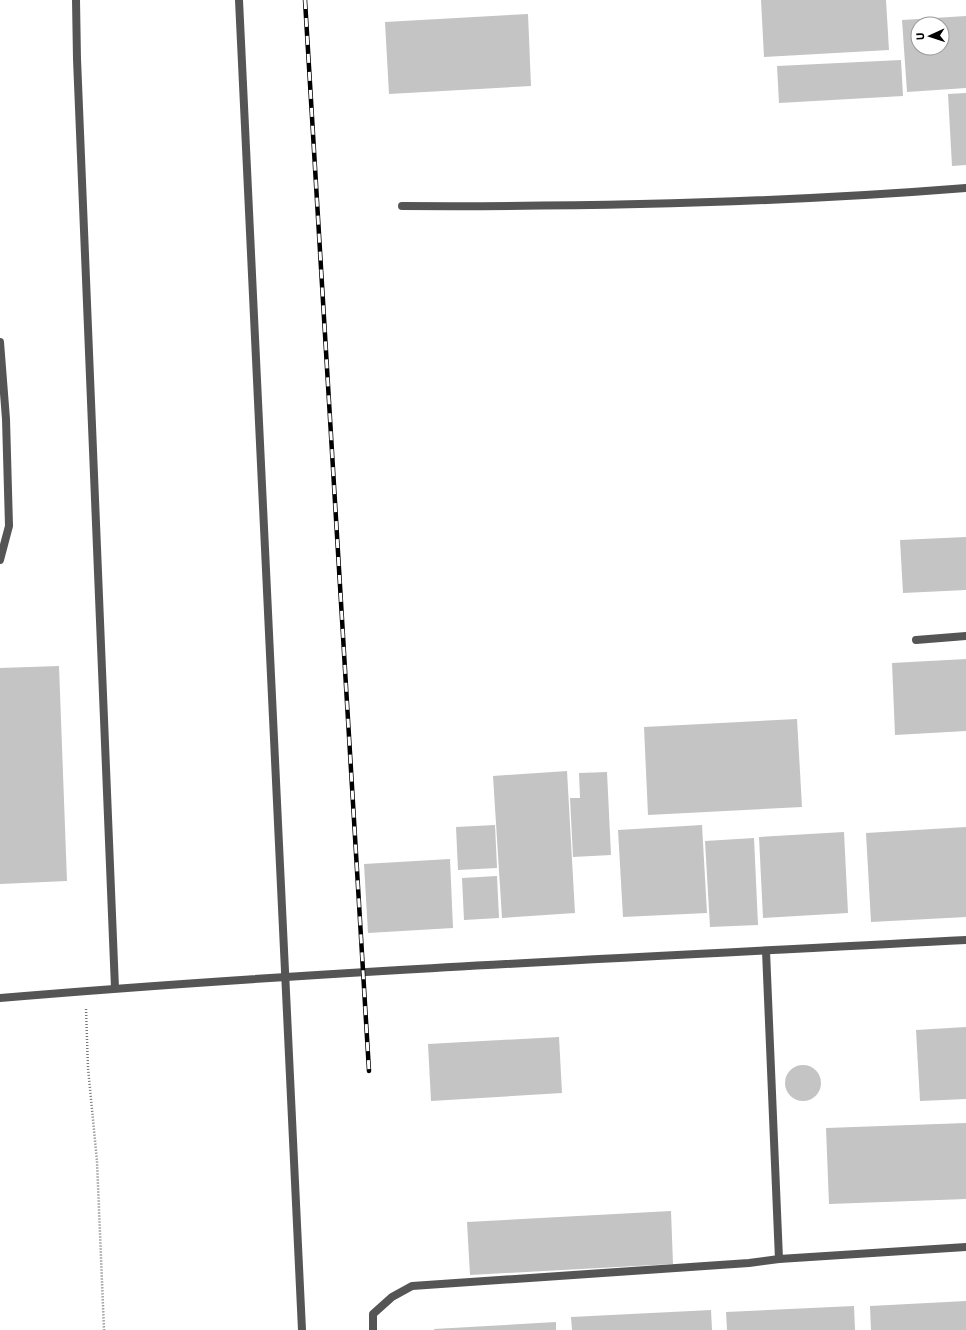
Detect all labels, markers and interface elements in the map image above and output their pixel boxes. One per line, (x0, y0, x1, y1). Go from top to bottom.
north arrow (910, 16, 950, 56)
text: U (913, 32, 927, 41)

